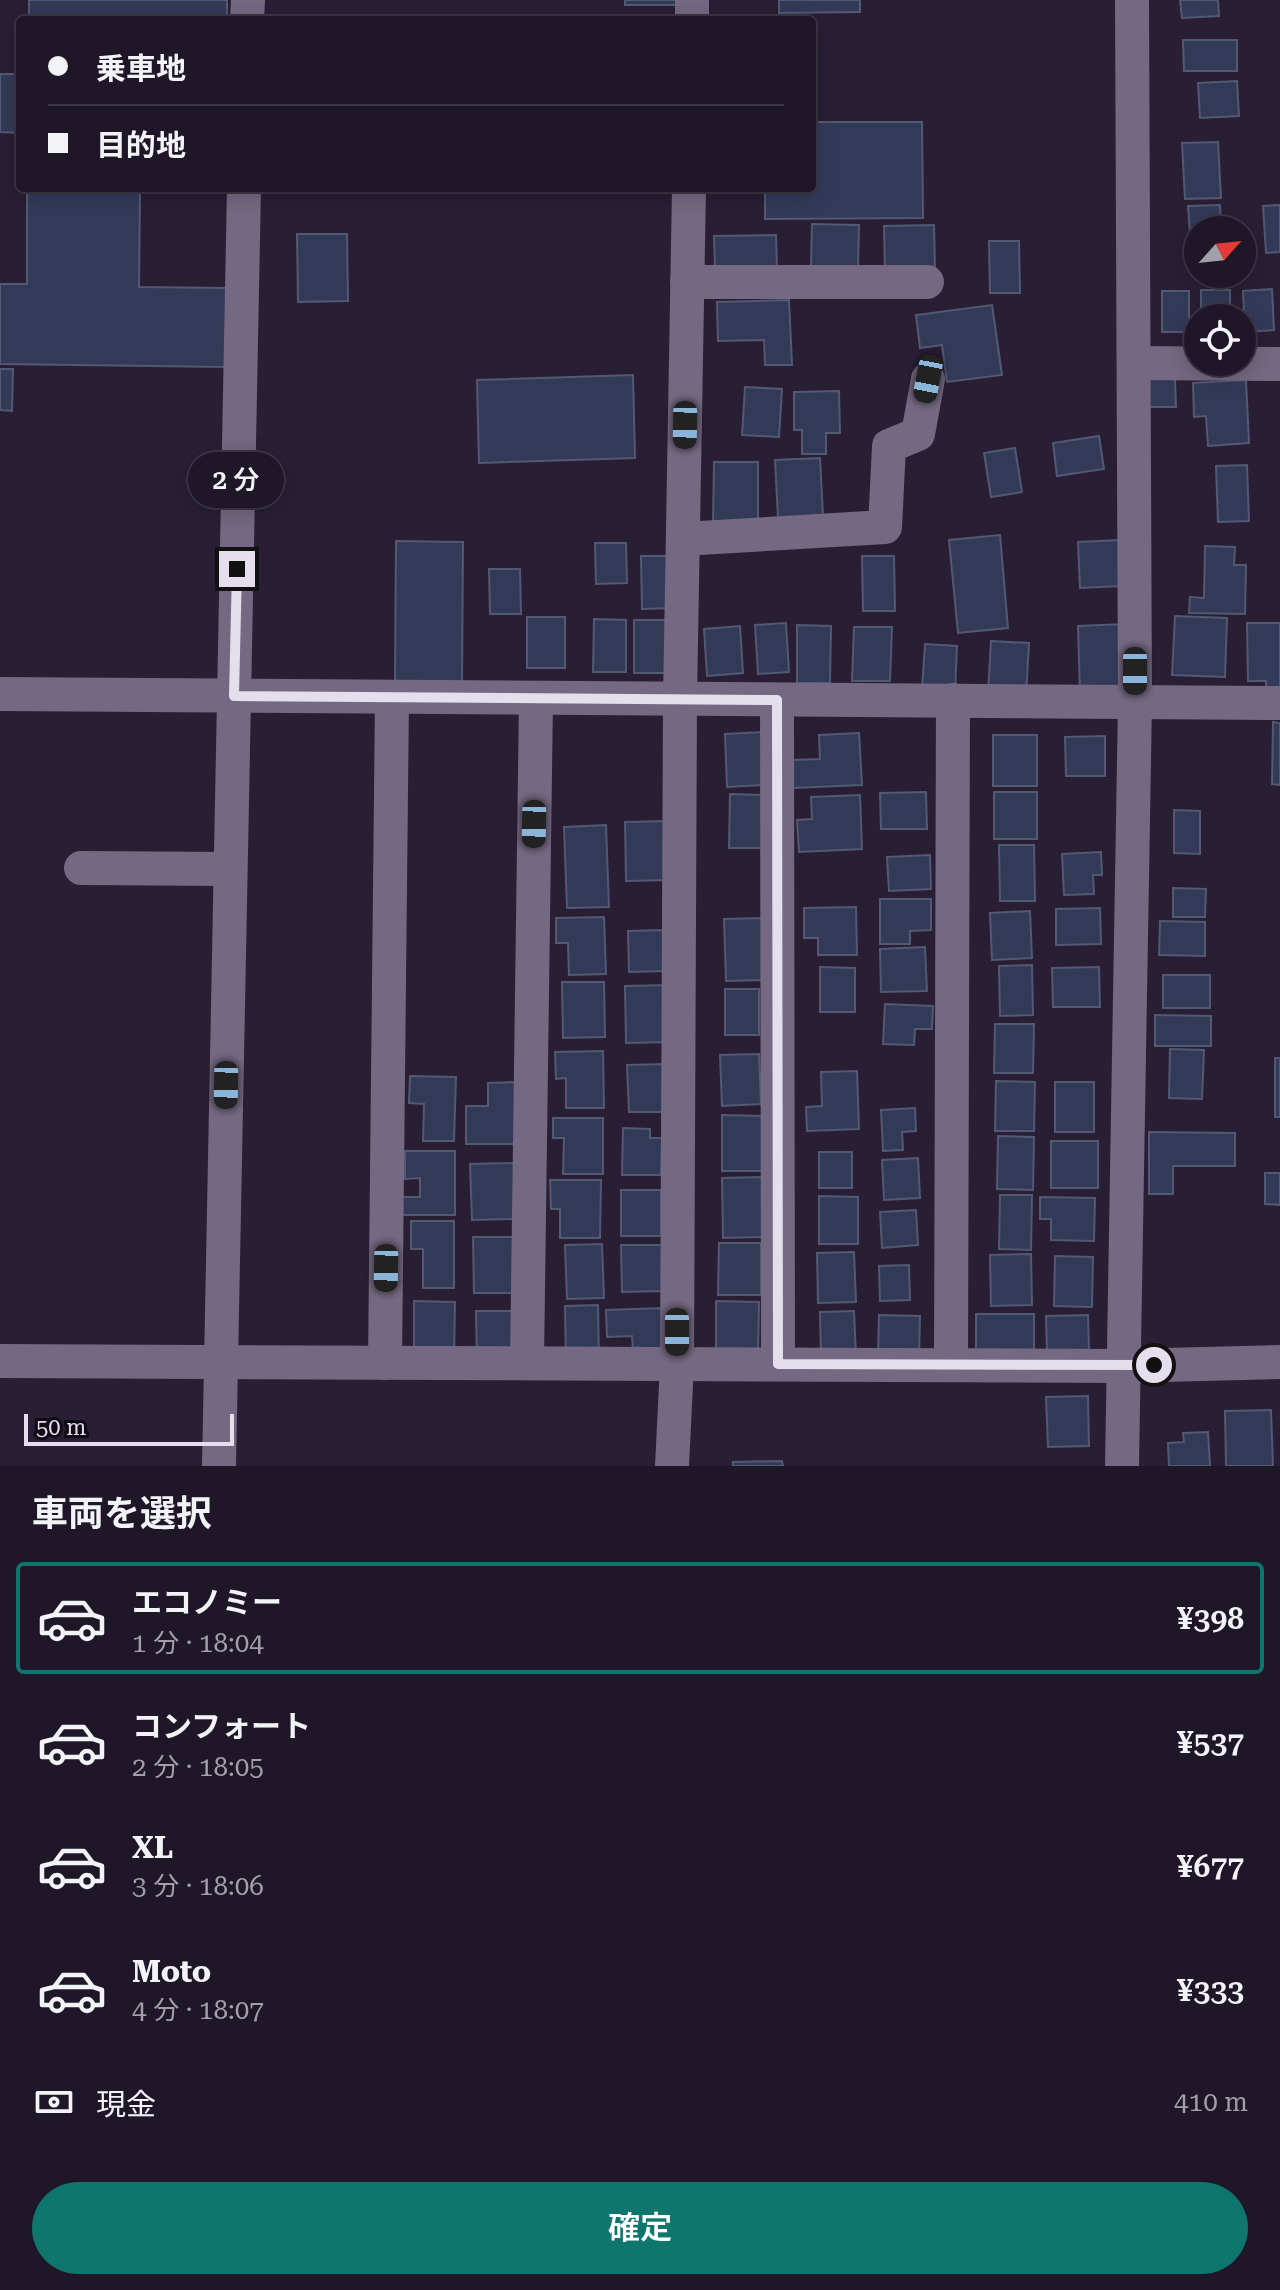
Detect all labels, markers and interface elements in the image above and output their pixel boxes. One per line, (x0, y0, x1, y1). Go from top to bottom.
text: 乗車地 (96, 51, 186, 86)
text: 目的地 (96, 128, 186, 163)
north arrow (1184, 216, 1256, 288)
map controls (1184, 216, 1256, 376)
button: locate (1184, 304, 1256, 376)
car (912, 353, 944, 405)
car (673, 401, 697, 449)
callout: 2 分 (189, 453, 285, 509)
text: 2 分 (212, 465, 260, 495)
route end (219, 551, 255, 587)
car (1123, 647, 1147, 695)
car (522, 800, 546, 848)
car (214, 1061, 238, 1109)
car (374, 1244, 398, 1292)
car (665, 1308, 689, 1356)
route start (1136, 1347, 1172, 1383)
scale bar (24, 1410, 234, 1446)
text: 50 m (36, 1415, 86, 1440)
text: 車両を選択 (32, 1493, 212, 1535)
icon: car (36, 1582, 108, 1654)
text: エコノミー (132, 1585, 282, 1620)
text: ¥398 (1177, 1601, 1244, 1636)
text: 1 分 · 18:04 (132, 1628, 264, 1658)
icon: car (36, 1706, 108, 1778)
text: コンフォート (132, 1709, 311, 1744)
text: ¥537 (1177, 1725, 1244, 1760)
text: 2 分 · 18:05 (132, 1752, 264, 1782)
icon: car (36, 1830, 108, 1902)
text: XL (132, 1830, 173, 1865)
text: ¥677 (1177, 1849, 1244, 1884)
text: 3 分 · 18:06 (132, 1871, 264, 1901)
icon: car (36, 1954, 108, 2026)
text: Moto (132, 1954, 211, 1989)
text: ¥333 (1177, 1973, 1244, 2008)
text: 4 分 · 18:07 (132, 1995, 264, 2025)
icon: cash (32, 2080, 76, 2124)
text: 現金 (96, 2087, 156, 2122)
text: 410 m (1174, 2087, 1248, 2117)
button: 確定 (32, 2182, 1248, 2274)

